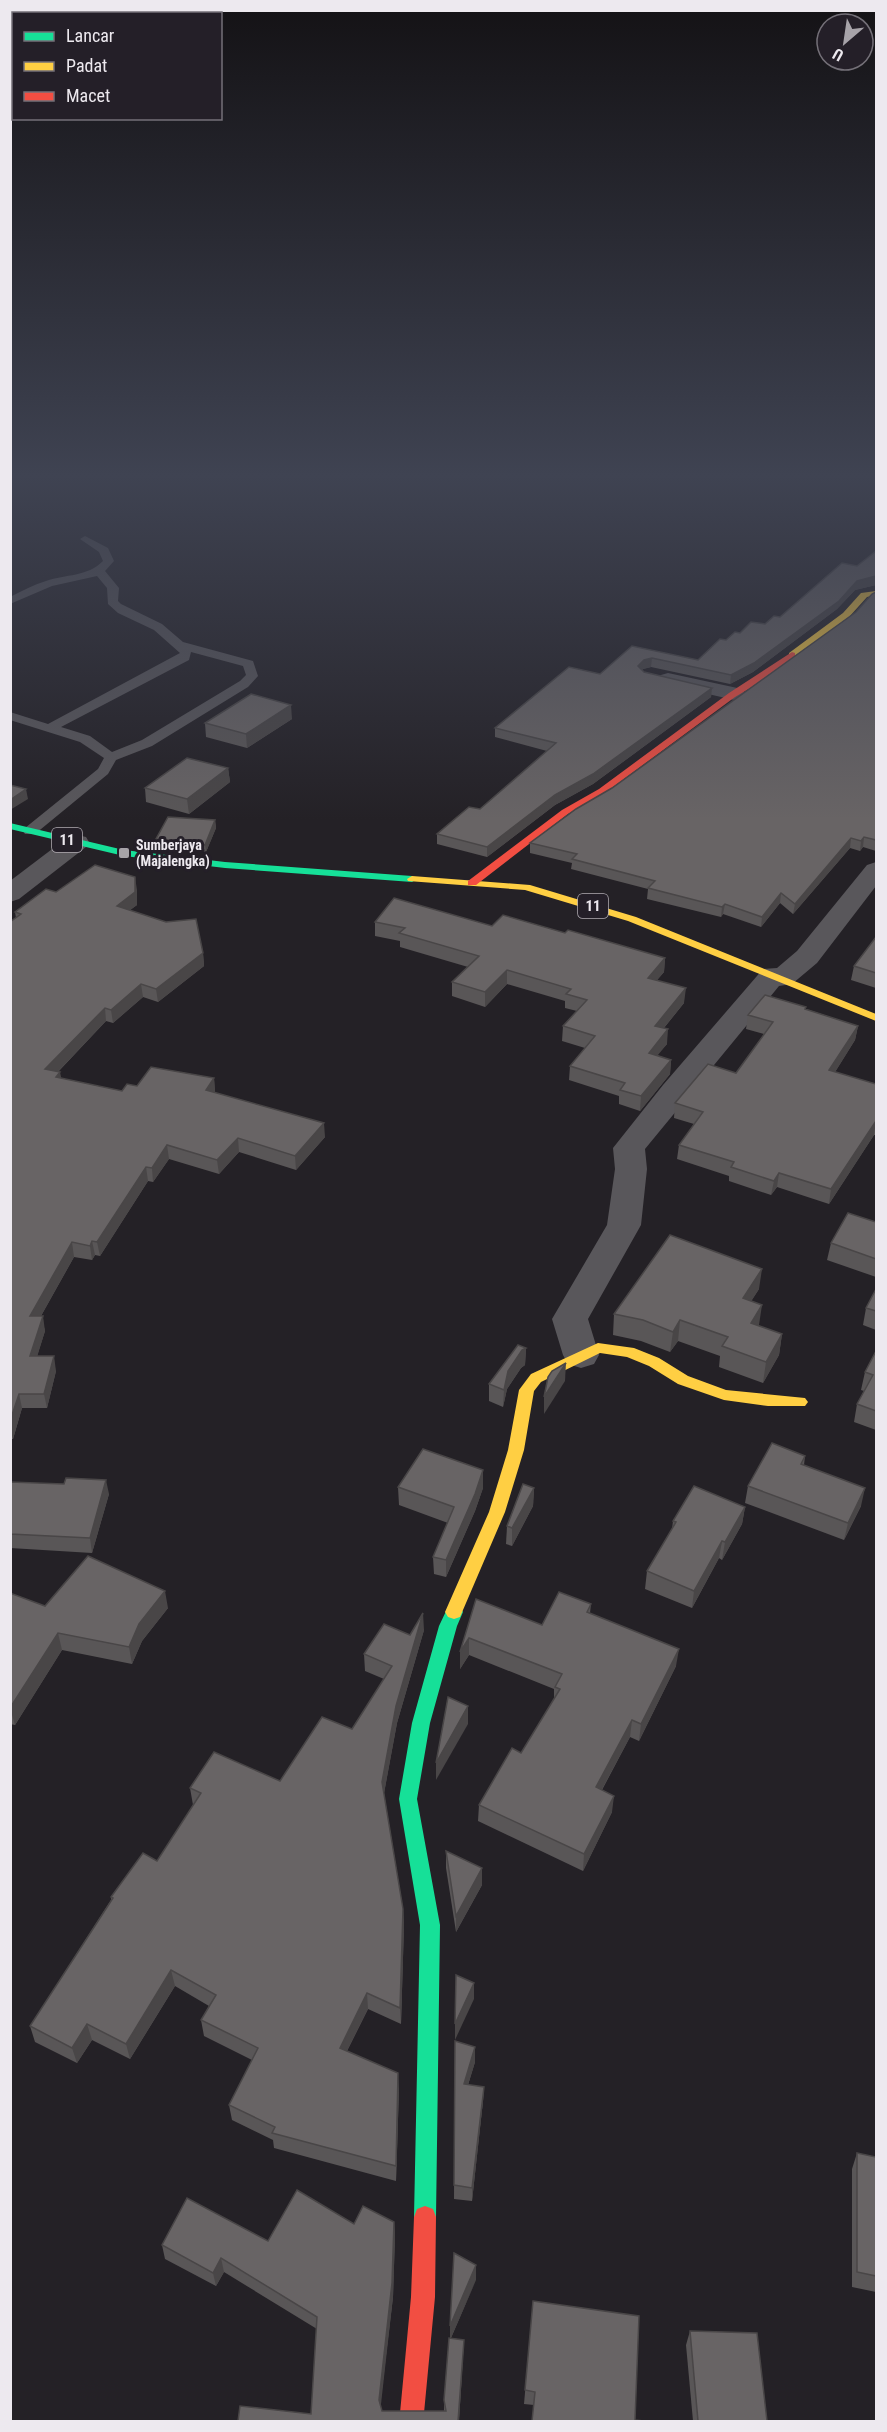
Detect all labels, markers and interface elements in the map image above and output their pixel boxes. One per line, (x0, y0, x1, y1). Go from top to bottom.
legend (12, 12, 222, 120)
north arrow (815, 12, 875, 72)
text: Lancar (66, 25, 115, 46)
text: U (829, 44, 847, 65)
text: Padat (66, 55, 107, 76)
text: Macet (66, 85, 110, 106)
road number: 11 (52, 828, 82, 852)
place label: Sumberjaya (Majalengka) (136, 837, 210, 870)
marker: Sumberjaya (Majalengka) (117, 846, 131, 860)
road number: 11 (578, 894, 608, 918)

